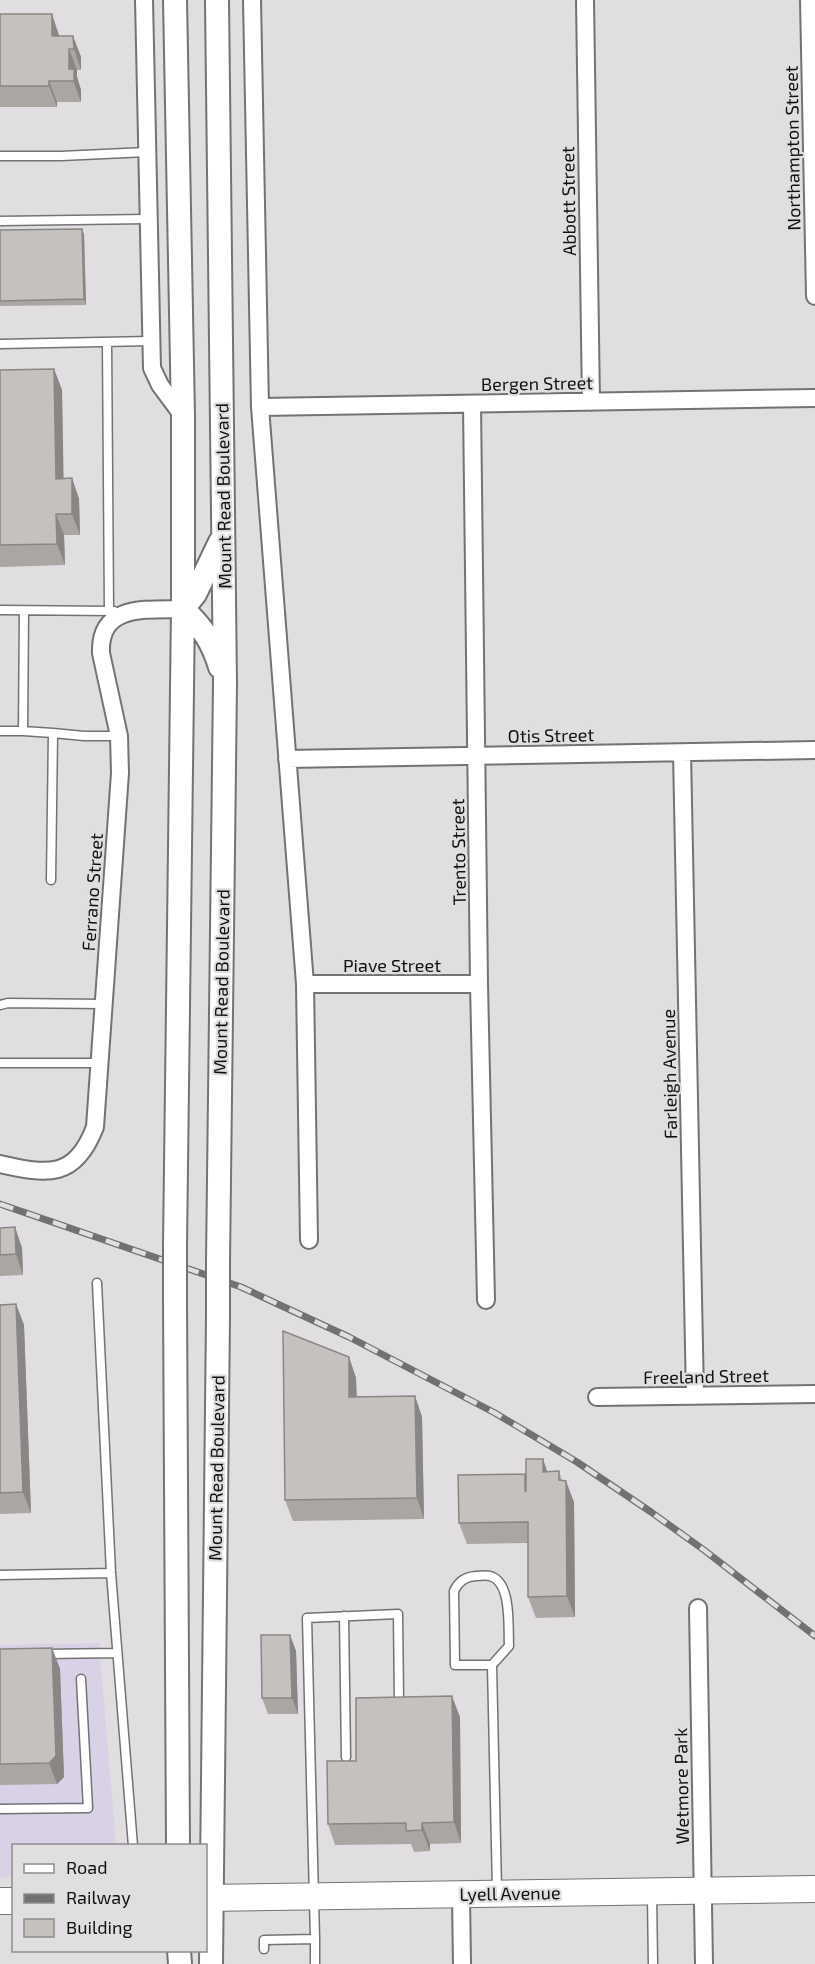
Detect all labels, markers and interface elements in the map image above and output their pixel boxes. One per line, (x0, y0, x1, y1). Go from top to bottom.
street label: Northampton Street (780, 65, 804, 231)
street label: Abbott Street (556, 146, 580, 256)
street label: Bergen Street (481, 371, 593, 395)
street label: Mount Read Boulevard (210, 403, 236, 589)
street label: Otis Street (508, 723, 595, 747)
street label: Trento Street (446, 798, 470, 906)
street label: Ferrano Street (77, 832, 107, 952)
street label: Mount Read Boulevard (208, 889, 234, 1075)
street label: Piave Street (343, 954, 441, 976)
street label: Farleigh Avenue (657, 1009, 681, 1139)
street label: Freeland Street (643, 1364, 769, 1388)
street label: Mount Read Boulevard (203, 1375, 229, 1561)
street label: Wetmore Park (669, 1727, 693, 1845)
legend (12, 1844, 207, 1952)
text: Road (66, 1856, 107, 1878)
street label: Lyell Avenue (459, 1881, 561, 1905)
text: Railway (66, 1886, 131, 1908)
text: Building (66, 1916, 133, 1938)

